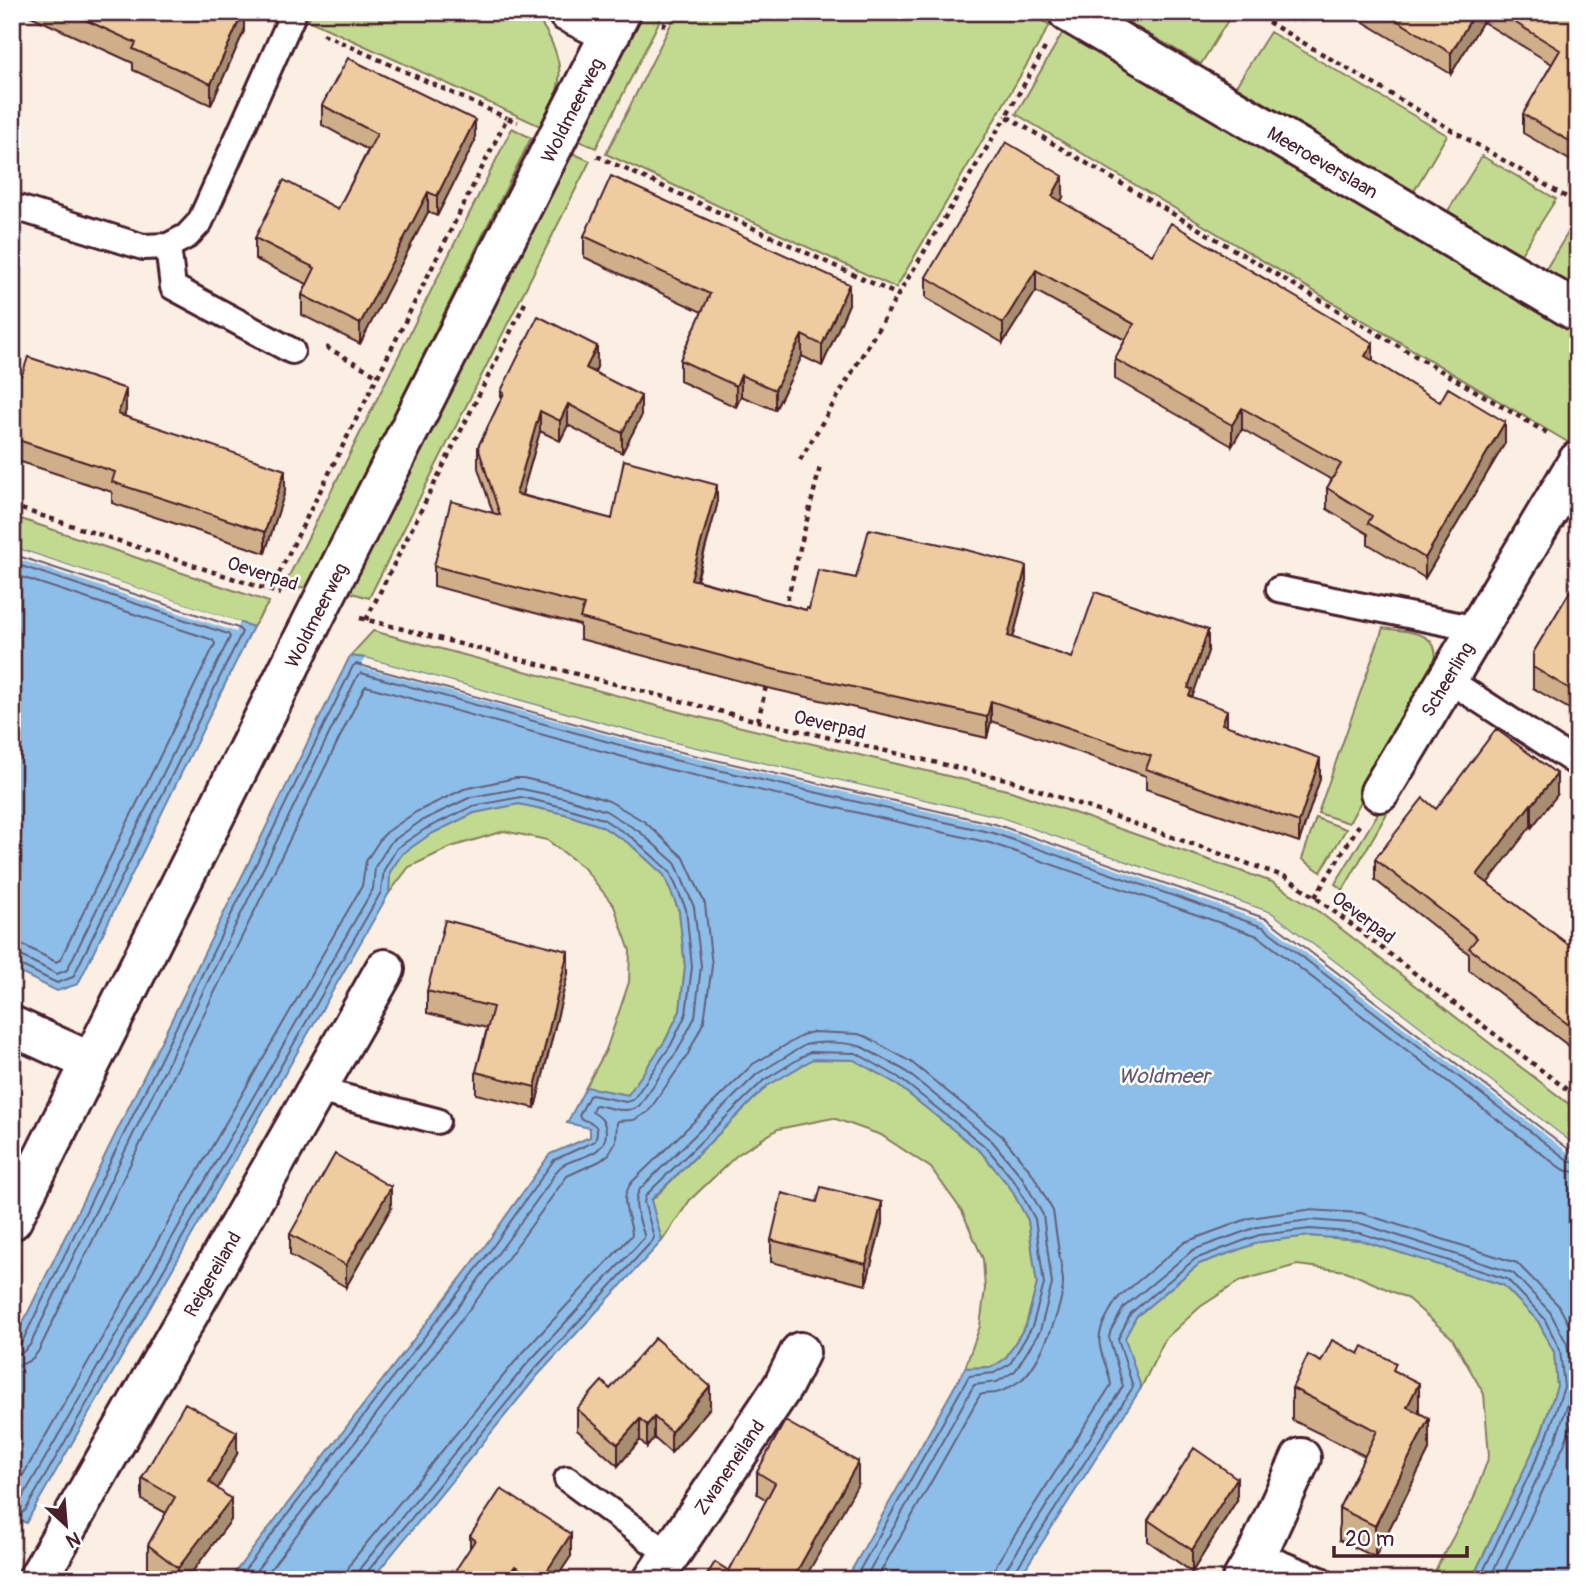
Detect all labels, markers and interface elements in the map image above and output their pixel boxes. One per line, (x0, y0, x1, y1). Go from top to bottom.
street label: Woldmeerweg (536, 54, 610, 167)
street label: Meeroeverslaan (1263, 121, 1382, 204)
street label: Oeverpad (224, 551, 301, 597)
street label: Woldmeerweg (280, 559, 354, 672)
street label: Scheerling (1416, 638, 1480, 721)
street label: Oeverpad (791, 705, 868, 745)
street label: Oeverpad (1327, 886, 1400, 949)
water label: Woldmeer (1118, 1063, 1212, 1090)
street label: Reigereiland (179, 1227, 247, 1322)
street label: Zwaneneiland (689, 1415, 770, 1520)
north arrow (32, 1490, 102, 1560)
scale bar (1334, 1515, 1468, 1559)
text: N (62, 1526, 84, 1553)
text: 20 m (1345, 1526, 1394, 1553)

